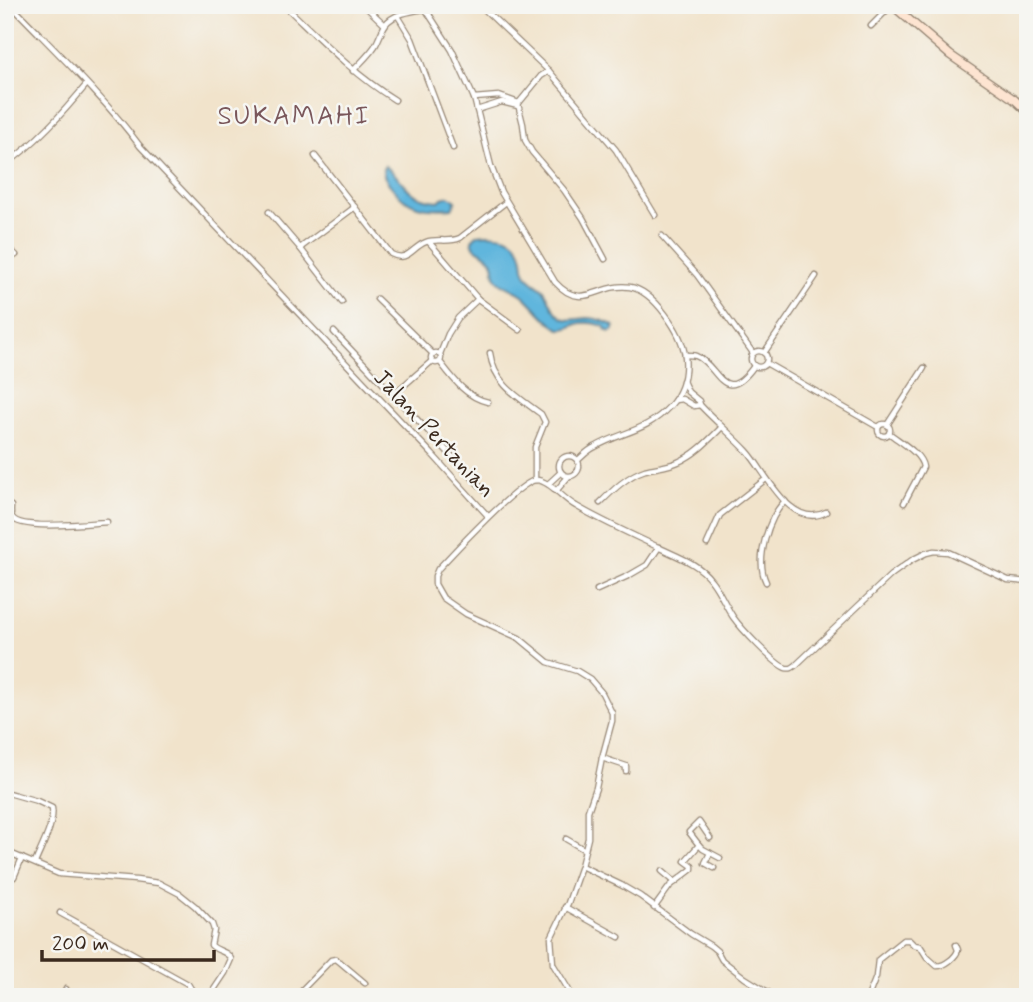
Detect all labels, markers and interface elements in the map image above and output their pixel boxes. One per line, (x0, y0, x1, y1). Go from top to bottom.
district label: SUKAMAHI (217, 100, 371, 134)
street label: Jalan Pertanian (366, 364, 501, 505)
scale bar (42, 918, 214, 962)
text: 200 m (52, 930, 109, 958)

